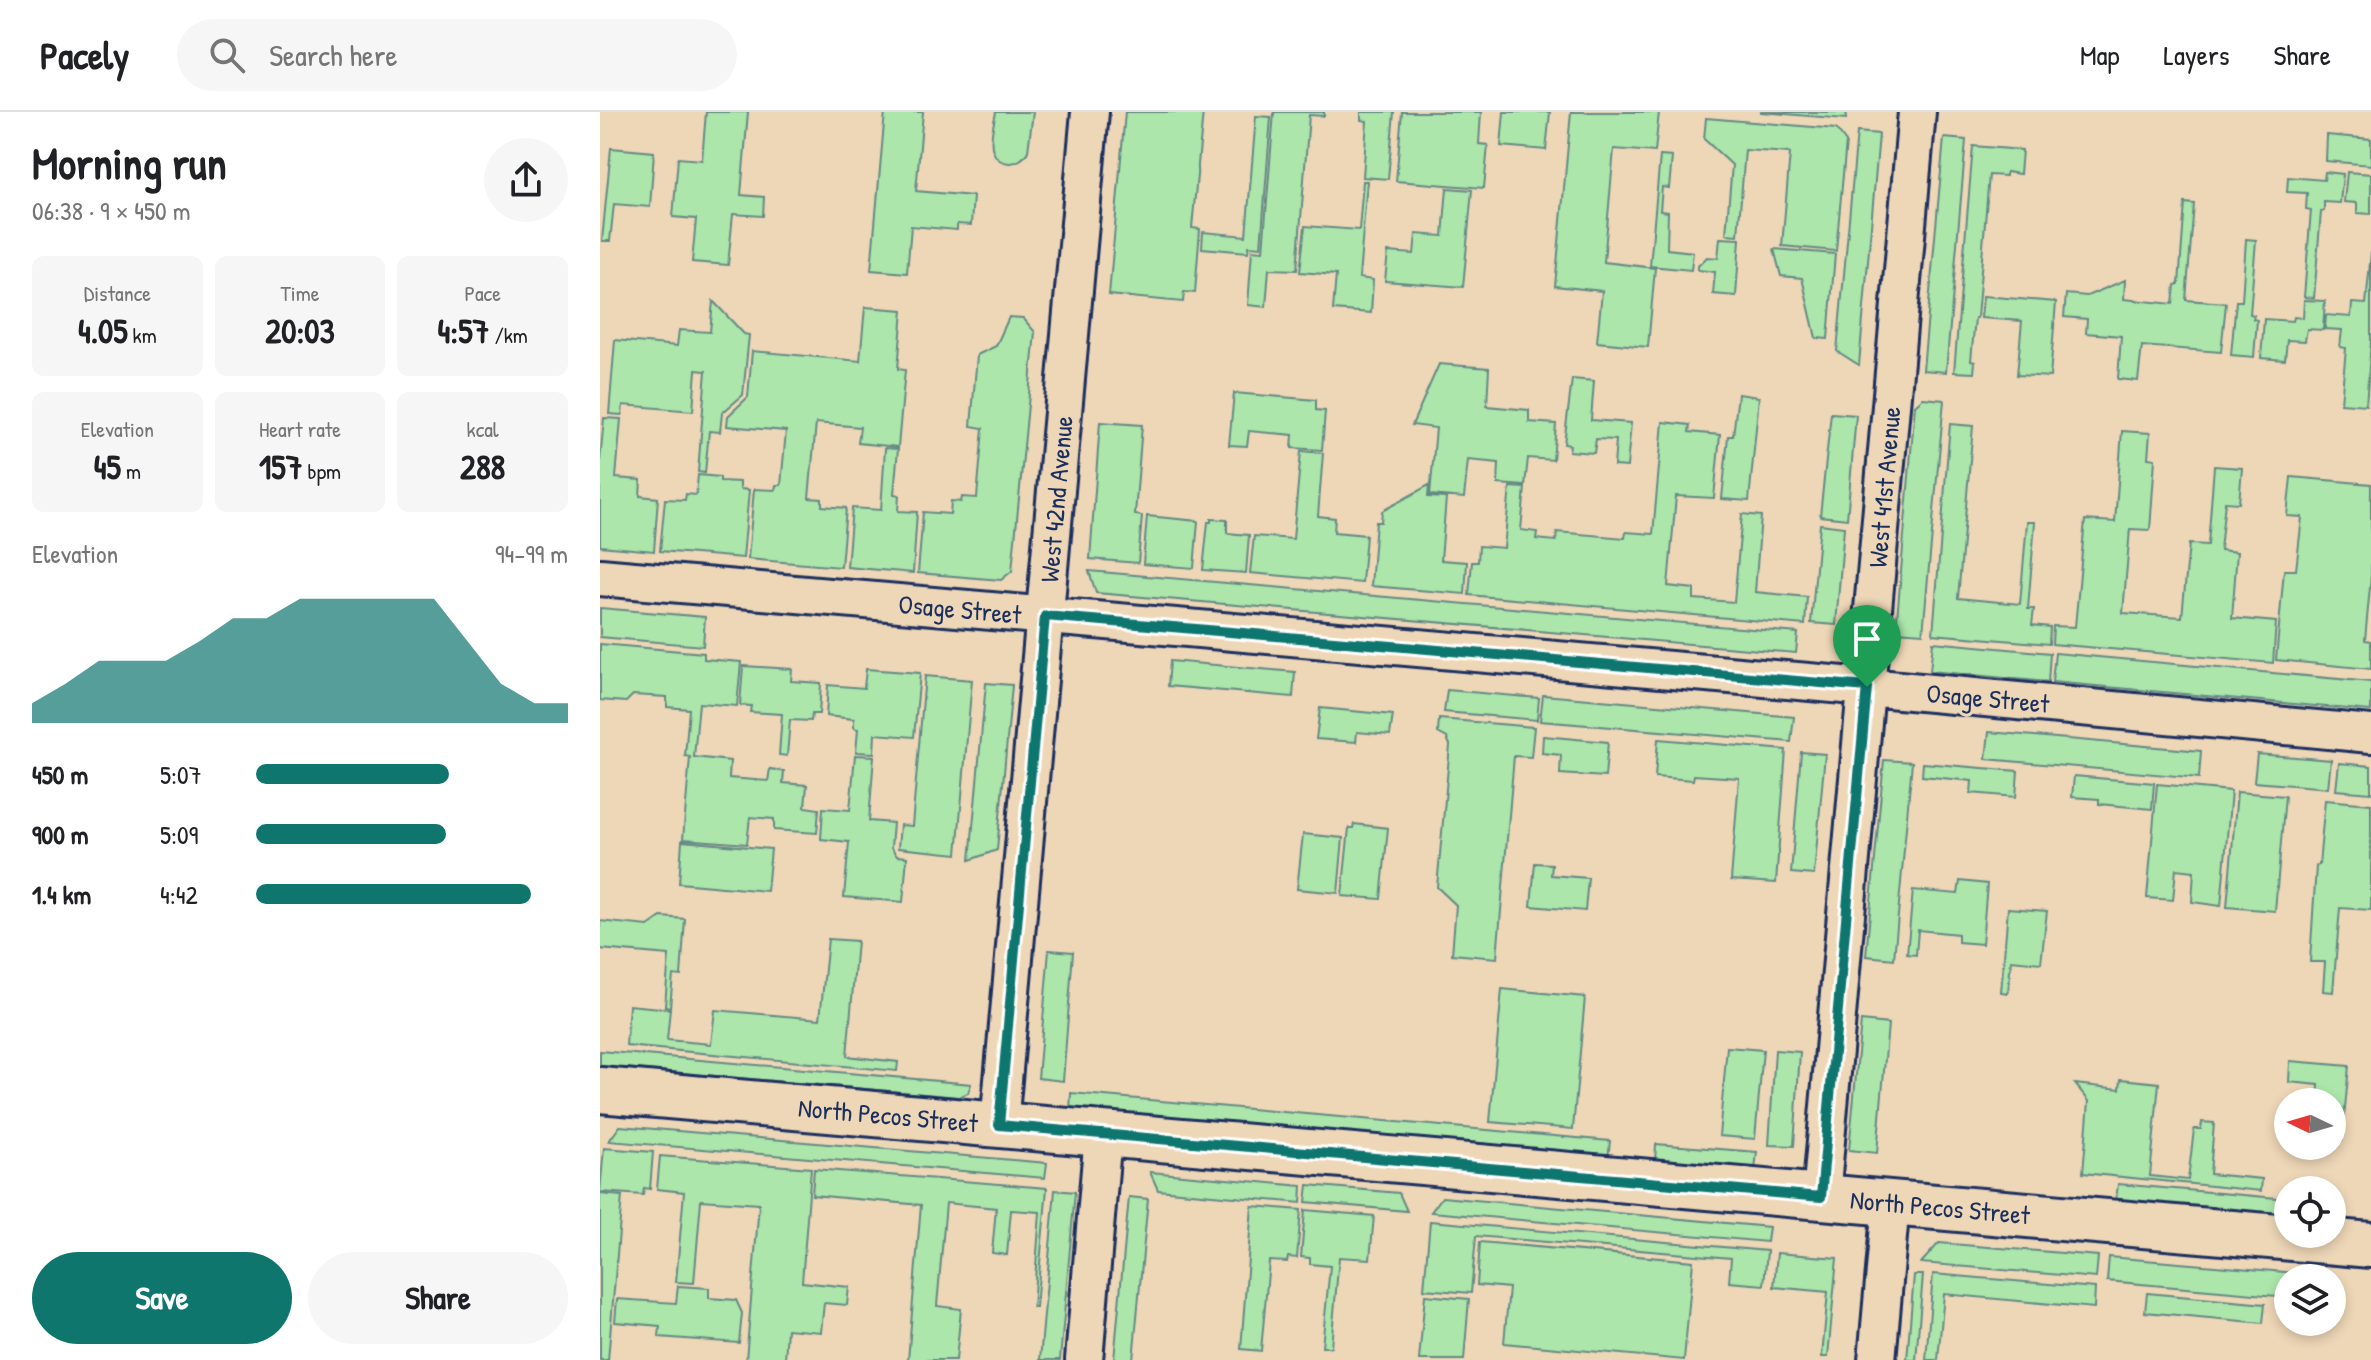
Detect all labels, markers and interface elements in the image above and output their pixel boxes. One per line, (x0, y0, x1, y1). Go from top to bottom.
search box (177, 19, 737, 91)
text: Pacely (40, 29, 129, 81)
icon: search (205, 33, 249, 77)
text: Search here (269, 35, 397, 75)
text: Map (2080, 36, 2120, 74)
text: Layers (2164, 36, 2229, 74)
text: Share (2273, 36, 2331, 74)
text: Morning run (32, 133, 227, 193)
button: share (484, 138, 568, 222)
text: 06:38 · 9 × 450 m (32, 193, 190, 228)
text: Distance (84, 278, 151, 308)
text: Time (281, 278, 319, 308)
text: Pace (464, 278, 501, 308)
text: 4.05 (78, 308, 128, 354)
text: 20:03 (265, 308, 335, 354)
text: 4:57 (438, 308, 489, 354)
text: km (128, 320, 157, 350)
text: /km (489, 320, 528, 350)
street label: West 41st Avenue (1860, 405, 1908, 569)
text: Elevation (81, 414, 154, 444)
text: Heart rate (259, 414, 341, 444)
text: kcal (467, 414, 499, 444)
street label: West 42nd Avenue (1031, 414, 1081, 584)
text: 45 (94, 444, 121, 490)
text: 157 (259, 444, 303, 490)
text: 288 (460, 444, 505, 490)
text: m (121, 456, 141, 486)
text: bpm (303, 456, 341, 486)
text: Elevation (32, 536, 118, 571)
text: 94–99 m (495, 536, 568, 571)
street label: Osage Street (897, 586, 1024, 632)
pin (1833, 605, 1901, 687)
icon: arrive (1845, 617, 1889, 661)
street label: Osage Street (1925, 675, 2052, 721)
text: 450 m (32, 757, 88, 792)
text: 5:07 (160, 757, 202, 792)
text: 900 m (32, 817, 89, 852)
text: 5:09 (160, 817, 198, 852)
text: 1.4 km (32, 877, 91, 912)
text: 4:42 (160, 877, 198, 912)
north arrow (2274, 1088, 2346, 1160)
map controls (2274, 1088, 2346, 1336)
street label: North Pecos Street (797, 1090, 980, 1140)
button: locate (2274, 1176, 2346, 1248)
street label: North Pecos Street (1849, 1182, 2032, 1232)
button: Save (32, 1252, 292, 1344)
button: Share (308, 1252, 568, 1344)
button: layers (2274, 1264, 2346, 1336)

